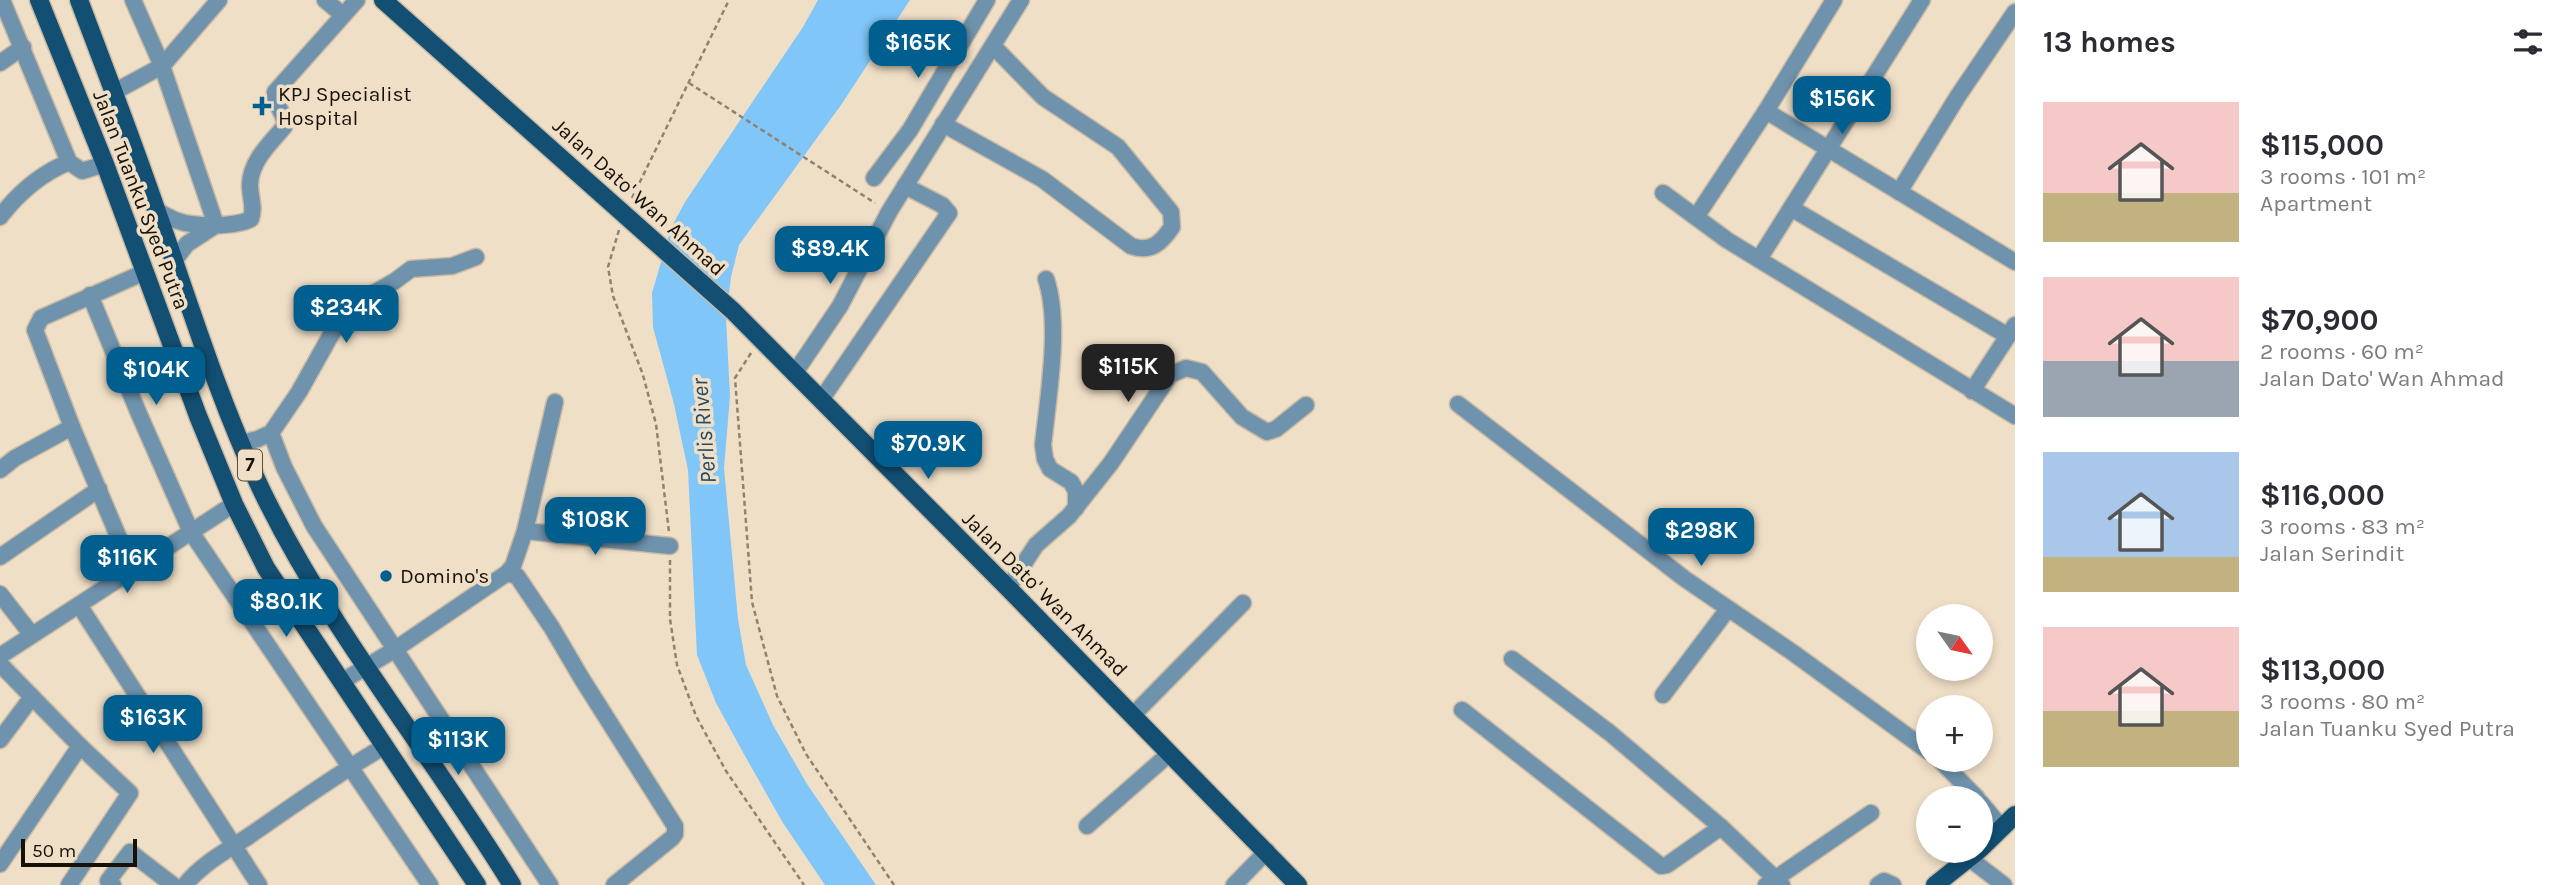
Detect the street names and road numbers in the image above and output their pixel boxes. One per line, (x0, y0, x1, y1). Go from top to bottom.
street label: Jalan Tuanku Syed Putra (88, 87, 194, 313)
street label: Jalan Dato' Wan Ahmad (548, 113, 730, 281)
road number: 7 (238, 450, 262, 480)
street label: Jalan Dato' Wan Ahmad (958, 507, 1132, 681)

